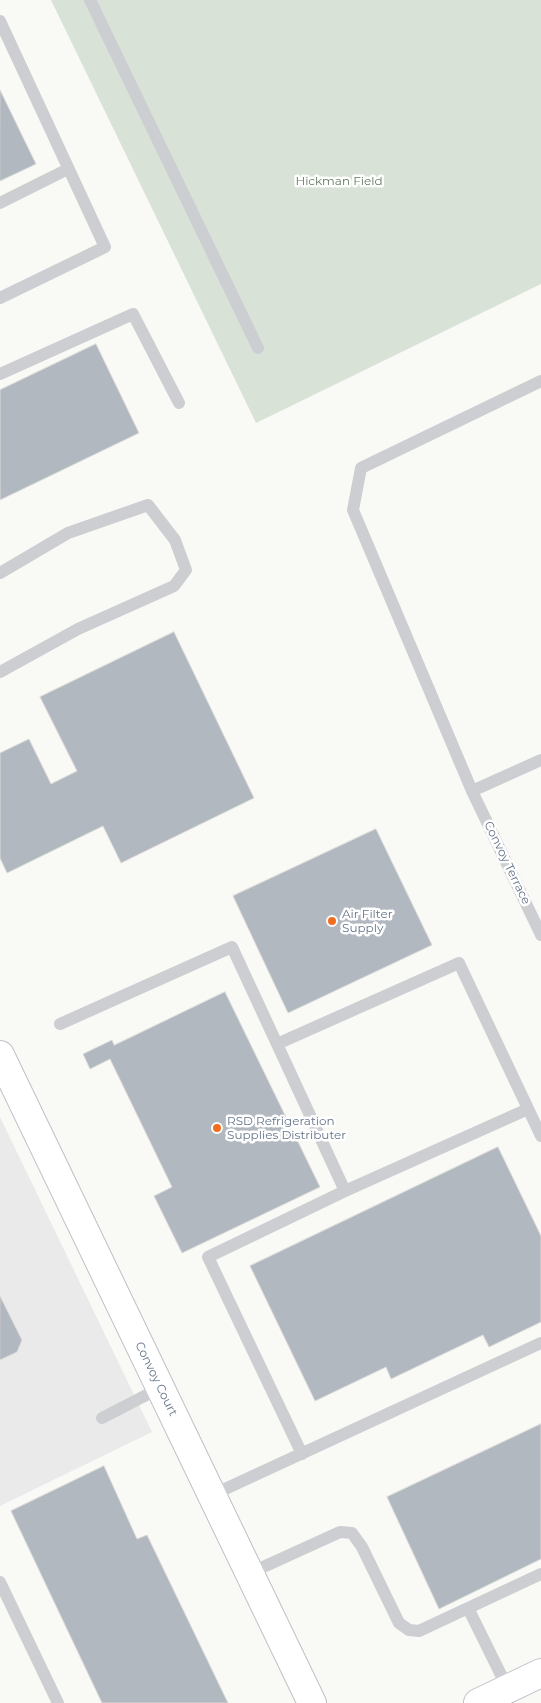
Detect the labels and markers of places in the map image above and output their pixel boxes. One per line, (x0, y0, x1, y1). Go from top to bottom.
place label: Air Filter Supply (342, 907, 392, 935)
marker: Air Filter Supply (326, 915, 338, 927)
place label: RSD Refrigeration Supplies Distributer (227, 1114, 346, 1142)
marker: RSD Refrigeration Supplies Distributer (211, 1122, 223, 1134)

